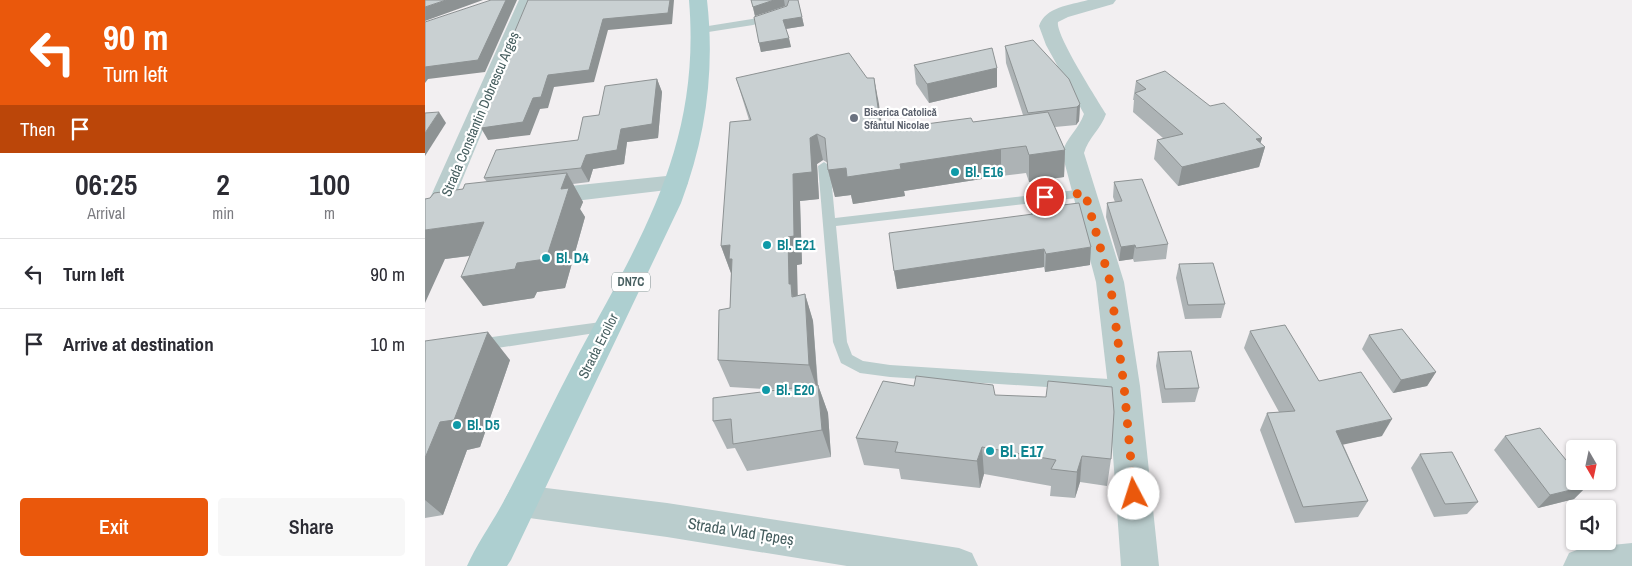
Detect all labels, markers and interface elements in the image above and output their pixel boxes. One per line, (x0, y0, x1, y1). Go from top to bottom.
text: 90 m (103, 14, 168, 61)
icon: left (20, 20, 85, 85)
street label: Strada Constantin Dobrescu Argeș (437, 29, 523, 199)
text: Turn left (103, 59, 168, 89)
place label: Biserica Catolică Sfântul Nicolae (864, 105, 937, 132)
marker: Biserica Catolică Sfântul Nicolae (848, 112, 860, 124)
icon: arrive (66, 115, 94, 143)
text: Then (20, 116, 56, 142)
place label: Bl. E16 (965, 163, 1003, 181)
text: 06:25 (75, 164, 137, 204)
text: 2 (216, 164, 230, 204)
text: 100 (309, 164, 350, 204)
marker: Bl. E16 (949, 166, 961, 178)
pin (1024, 176, 1066, 218)
icon: arrive (1031, 183, 1059, 211)
text: Arrival (87, 202, 125, 224)
text: min (212, 202, 234, 224)
text: m (324, 202, 335, 224)
place label: Bl. E21 (777, 236, 816, 254)
marker: Bl. E21 (761, 239, 773, 251)
place label: Bl. D4 (556, 249, 589, 267)
marker: Bl. D4 (540, 252, 552, 264)
icon: left (20, 260, 48, 288)
text: Turn left (63, 261, 124, 287)
text: 90 m (370, 261, 405, 287)
road number: DN7C (612, 272, 650, 292)
street label: Strada Eroilor (574, 310, 622, 382)
icon: arrive (20, 330, 48, 358)
text: Arrive at destination (63, 331, 214, 357)
text: 10 m (370, 331, 405, 357)
place label: Bl. E20 (776, 381, 814, 399)
marker: Bl. E20 (760, 384, 772, 396)
place label: Bl. D5 (467, 416, 500, 434)
marker: Bl. D5 (451, 419, 463, 431)
place label: Bl. E17 (1000, 440, 1044, 462)
north arrow (1566, 440, 1616, 490)
map controls (1566, 440, 1616, 550)
marker: Bl. E17 (984, 445, 996, 457)
position arrow (1107, 467, 1159, 519)
button: Exit (20, 498, 208, 556)
button: Share (218, 498, 405, 556)
button: sound (1566, 500, 1616, 550)
street label: Strada Vlad Țepeș (686, 512, 796, 550)

